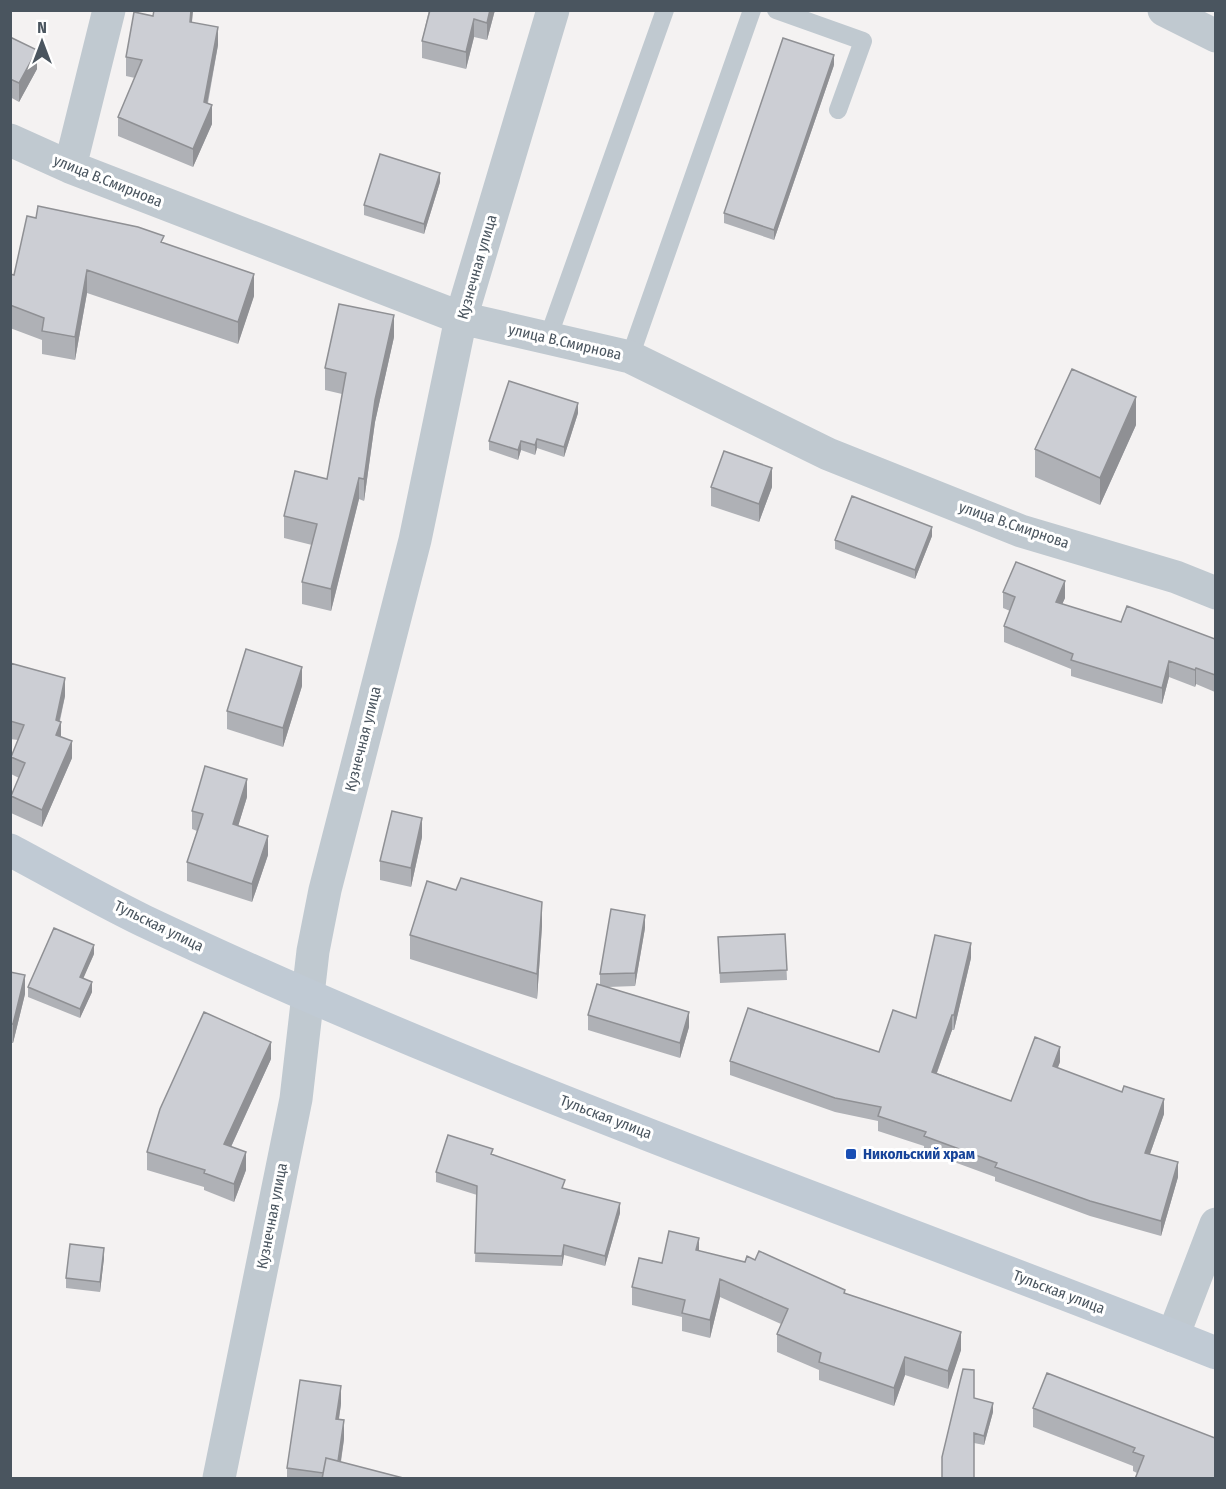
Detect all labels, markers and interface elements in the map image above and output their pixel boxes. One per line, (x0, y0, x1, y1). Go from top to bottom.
north arrow (12, 12, 72, 72)
text: N (37, 18, 47, 37)
street label: улица В.Смирнова (51, 151, 165, 211)
street label: Кузнечная улица (453, 213, 501, 321)
street label: улица В.Смирнова (507, 320, 623, 364)
street label: улица В.Смирнова (956, 498, 1072, 552)
street label: Кузнечная улица (341, 685, 385, 793)
street label: Тульская улица (112, 897, 206, 955)
street label: Тульская улица (558, 1091, 654, 1143)
place label: Никольский храм (863, 1145, 975, 1163)
marker: Никольский храм (844, 1147, 858, 1161)
street label: Кузнечная улица (253, 1161, 291, 1271)
street label: Тульская улица (1011, 1266, 1107, 1318)

